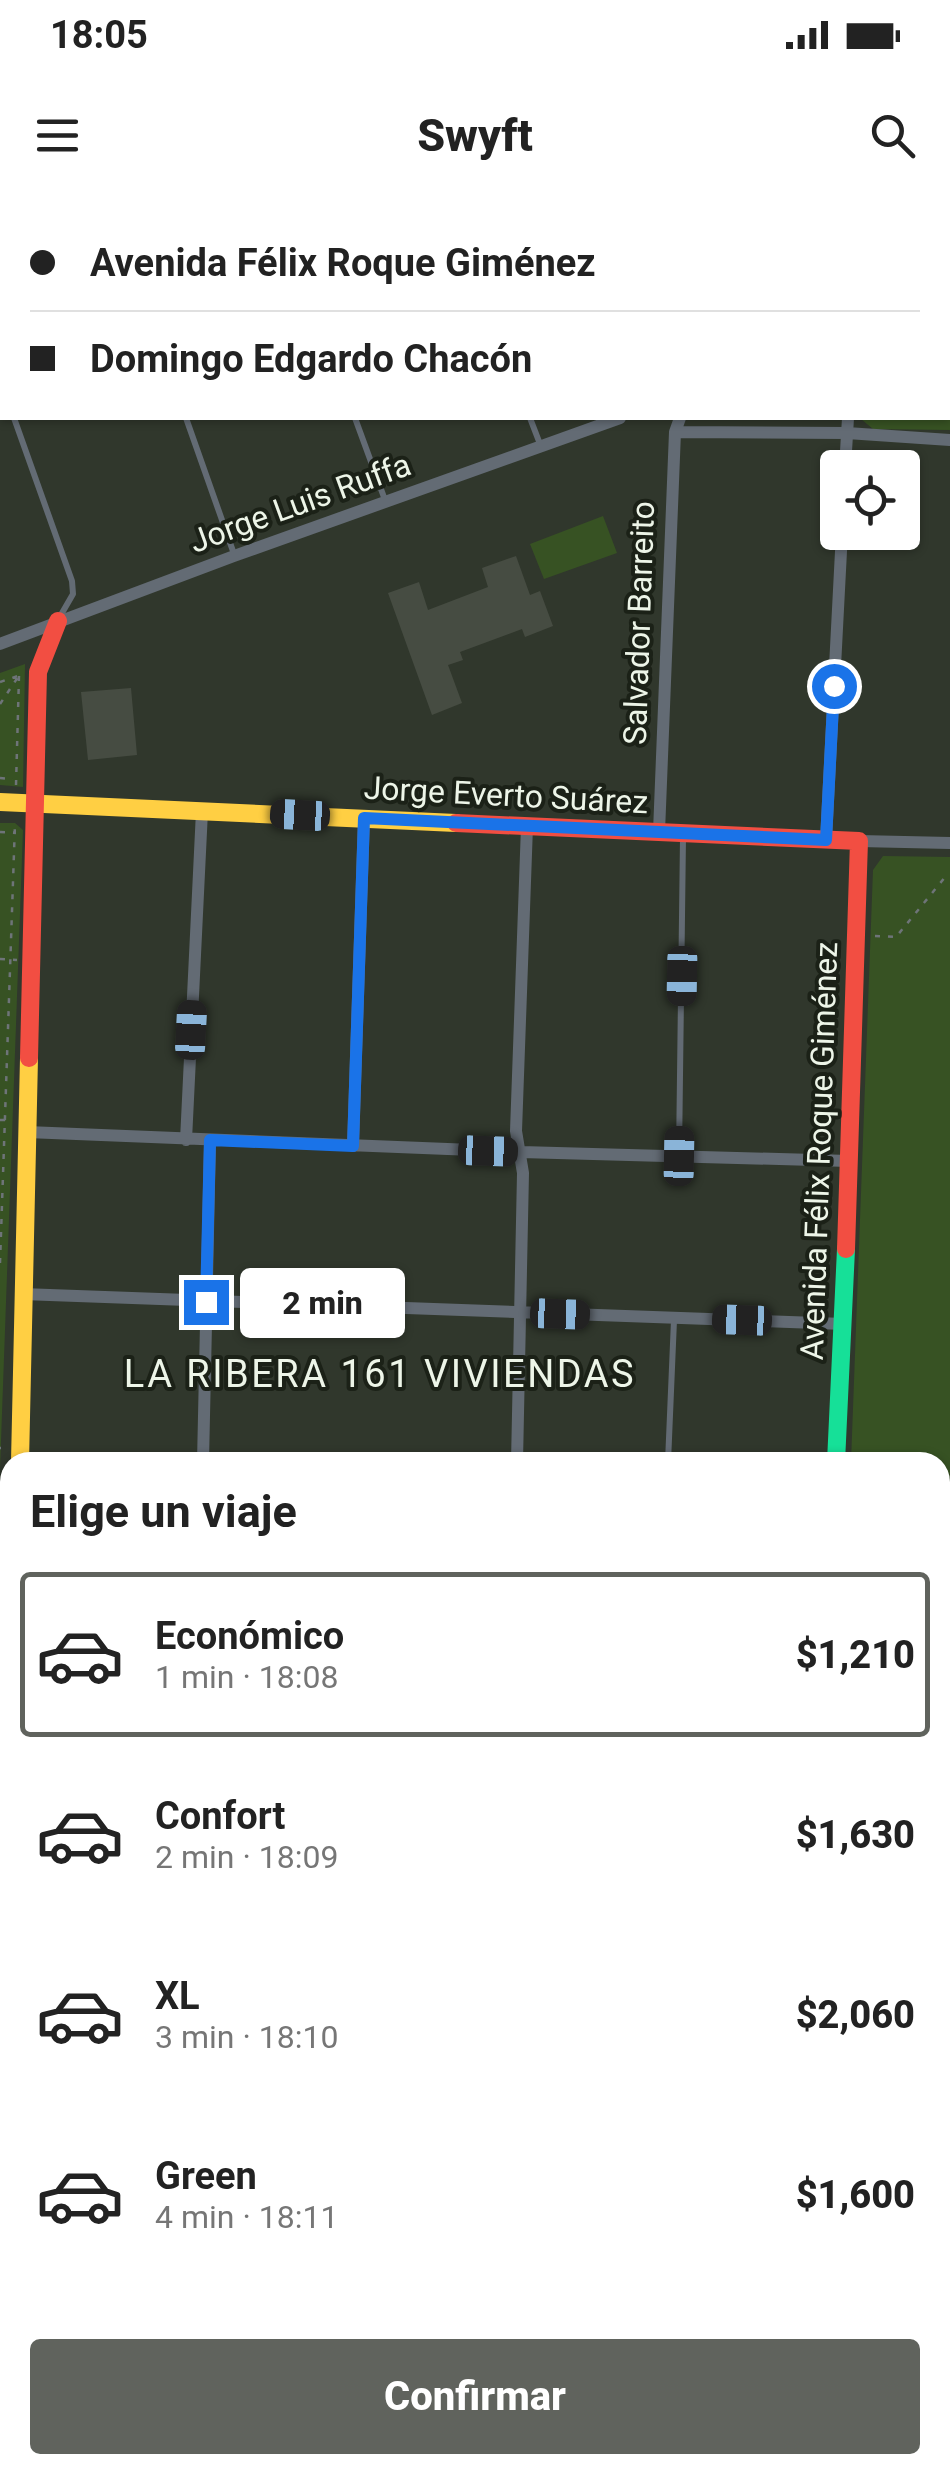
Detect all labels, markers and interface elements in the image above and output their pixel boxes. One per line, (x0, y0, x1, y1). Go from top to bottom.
text: 18:05 (50, 13, 148, 57)
icon: menu (30, 108, 85, 163)
icon: search (865, 108, 920, 163)
text: Swyft (417, 109, 533, 162)
text: Avenida Félix Roque Giménez (90, 241, 596, 285)
text: Domingo Edgardo Chacón (90, 337, 532, 381)
street label: Jorge Luis Ruffa (184, 445, 416, 561)
map controls (820, 450, 920, 550)
button: locate (820, 450, 920, 550)
street label: Salvador Barreito (616, 500, 662, 746)
route start (812, 664, 857, 709)
street label: Jorge Everto Suárez (363, 769, 649, 821)
car (269, 798, 331, 832)
street label: Avenida Félix Roque Giménez (793, 941, 845, 1361)
car (666, 946, 698, 1006)
car (174, 999, 208, 1061)
car (663, 1126, 695, 1186)
car (457, 1135, 519, 1167)
callout: 2 min (241, 1267, 406, 1337)
route end (184, 1280, 229, 1325)
text: 2 min (282, 1284, 363, 1322)
car (529, 1298, 591, 1330)
car (711, 1304, 773, 1336)
district label: LA RIBERA 161 VIVIENDAS (124, 1352, 636, 1396)
text: Elige un viaje (30, 1485, 297, 1538)
icon: car (35, 1610, 125, 1700)
text: Económico (155, 1614, 344, 1658)
text: $1,210 (796, 1633, 915, 1677)
text: 1 min · 18:08 (155, 1658, 338, 1696)
icon: car (35, 1790, 125, 1880)
text: Confort (155, 1794, 285, 1838)
text: $1,630 (796, 1813, 915, 1857)
text: 2 min · 18:09 (155, 1838, 338, 1876)
icon: car (35, 1970, 125, 2060)
text: XL (155, 1974, 200, 2018)
text: $2,060 (796, 1993, 915, 2037)
text: 3 min · 18:10 (155, 2018, 338, 2056)
icon: car (35, 2150, 125, 2240)
text: Green (155, 2154, 257, 2198)
text: $1,600 (796, 2173, 915, 2217)
text: 4 min · 18:11 (155, 2198, 338, 2236)
button: Confirmar (30, 2339, 920, 2454)

